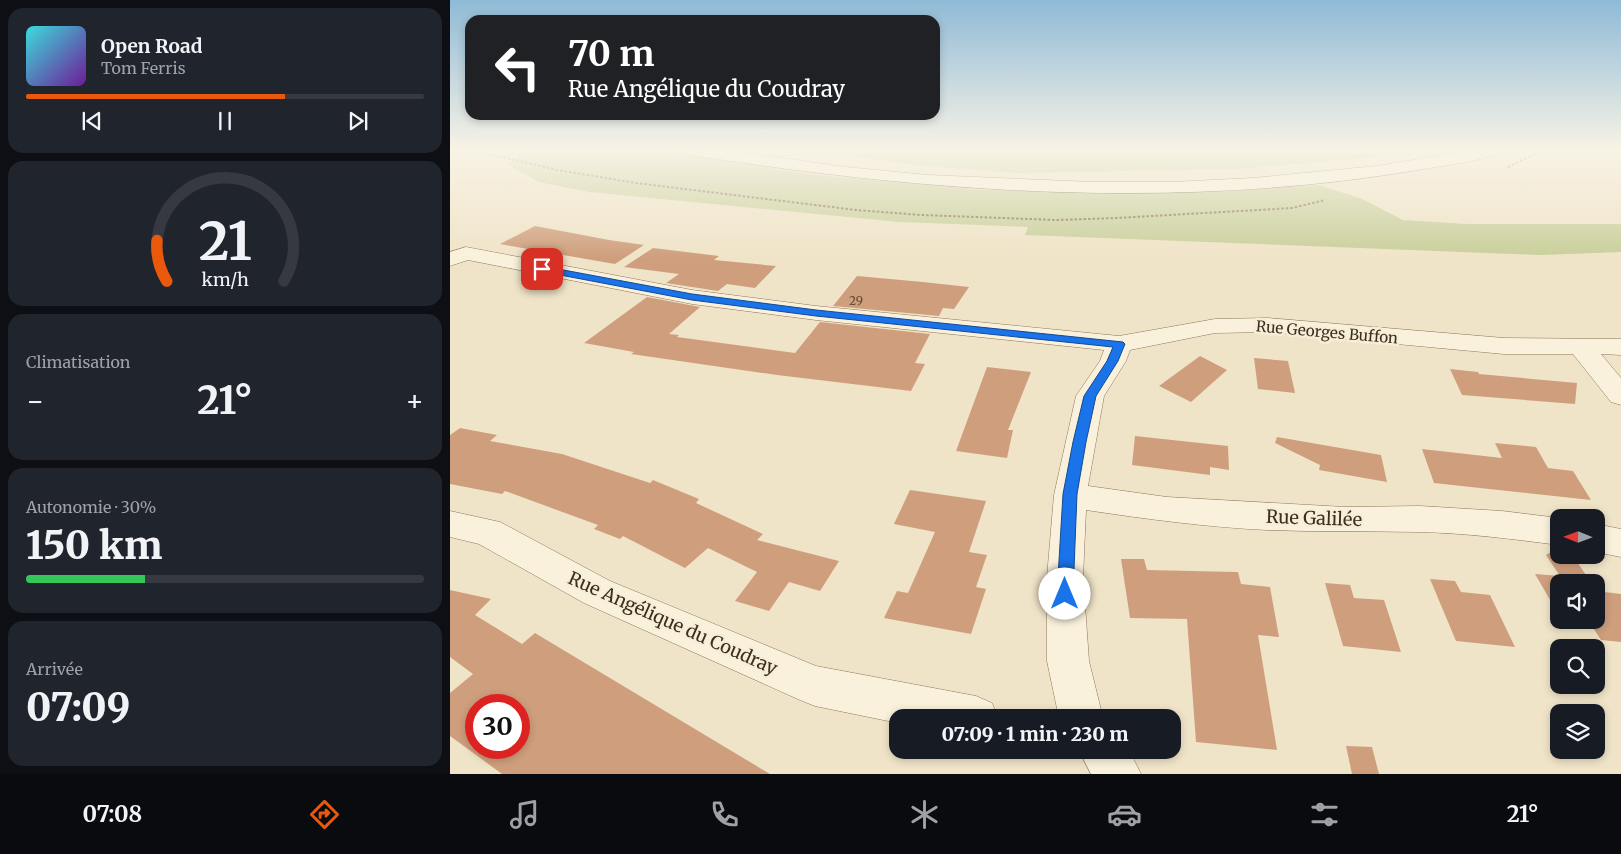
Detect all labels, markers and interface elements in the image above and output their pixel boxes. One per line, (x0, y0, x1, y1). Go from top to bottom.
text: 70 m (568, 32, 655, 76)
text: Open Road (101, 34, 203, 58)
icon: left (485, 35, 550, 100)
text: Tom Ferris (101, 58, 186, 78)
text: Rue Angélique du Coudray (568, 75, 845, 103)
icon: previous (78, 107, 106, 135)
icon: pause (211, 107, 239, 135)
icon: next (344, 107, 372, 135)
text: 21 (198, 209, 252, 274)
pin (521, 248, 563, 290)
icon: arrive (528, 255, 556, 283)
text: km/h (201, 268, 249, 291)
house number: 29 (849, 293, 863, 308)
street label: Rue Georges Buffon (1255, 316, 1399, 348)
text: Climatisation (26, 352, 130, 372)
text: 21° (197, 377, 253, 424)
text: − (26, 383, 45, 419)
text: + (405, 383, 424, 419)
text: Autonomie · 30% (26, 497, 156, 517)
street label: Rue Galilée (1266, 505, 1362, 531)
north arrow (1550, 509, 1605, 564)
map controls (1550, 509, 1605, 759)
text: 150 km (26, 522, 162, 569)
street label: Rue Angélique du Coudray (565, 566, 782, 680)
position arrow (1038, 567, 1090, 619)
button: sound (1550, 574, 1605, 629)
button: search (1550, 639, 1605, 694)
text: Arrivée (26, 659, 83, 679)
text: 07:09 (26, 684, 130, 731)
speed limit sign: 30 (465, 694, 530, 759)
button: layers (1550, 704, 1605, 759)
text: 07:09 · 1 min · 230 m (941, 722, 1129, 746)
icon: directions (307, 797, 342, 832)
icon: music (507, 797, 542, 832)
icon: phone (707, 797, 742, 832)
icon: climate (907, 797, 942, 832)
icon: car (1107, 797, 1142, 832)
icon: filters (1307, 797, 1342, 832)
text: 07:08 (82, 800, 142, 828)
text: 21° (1507, 800, 1539, 828)

